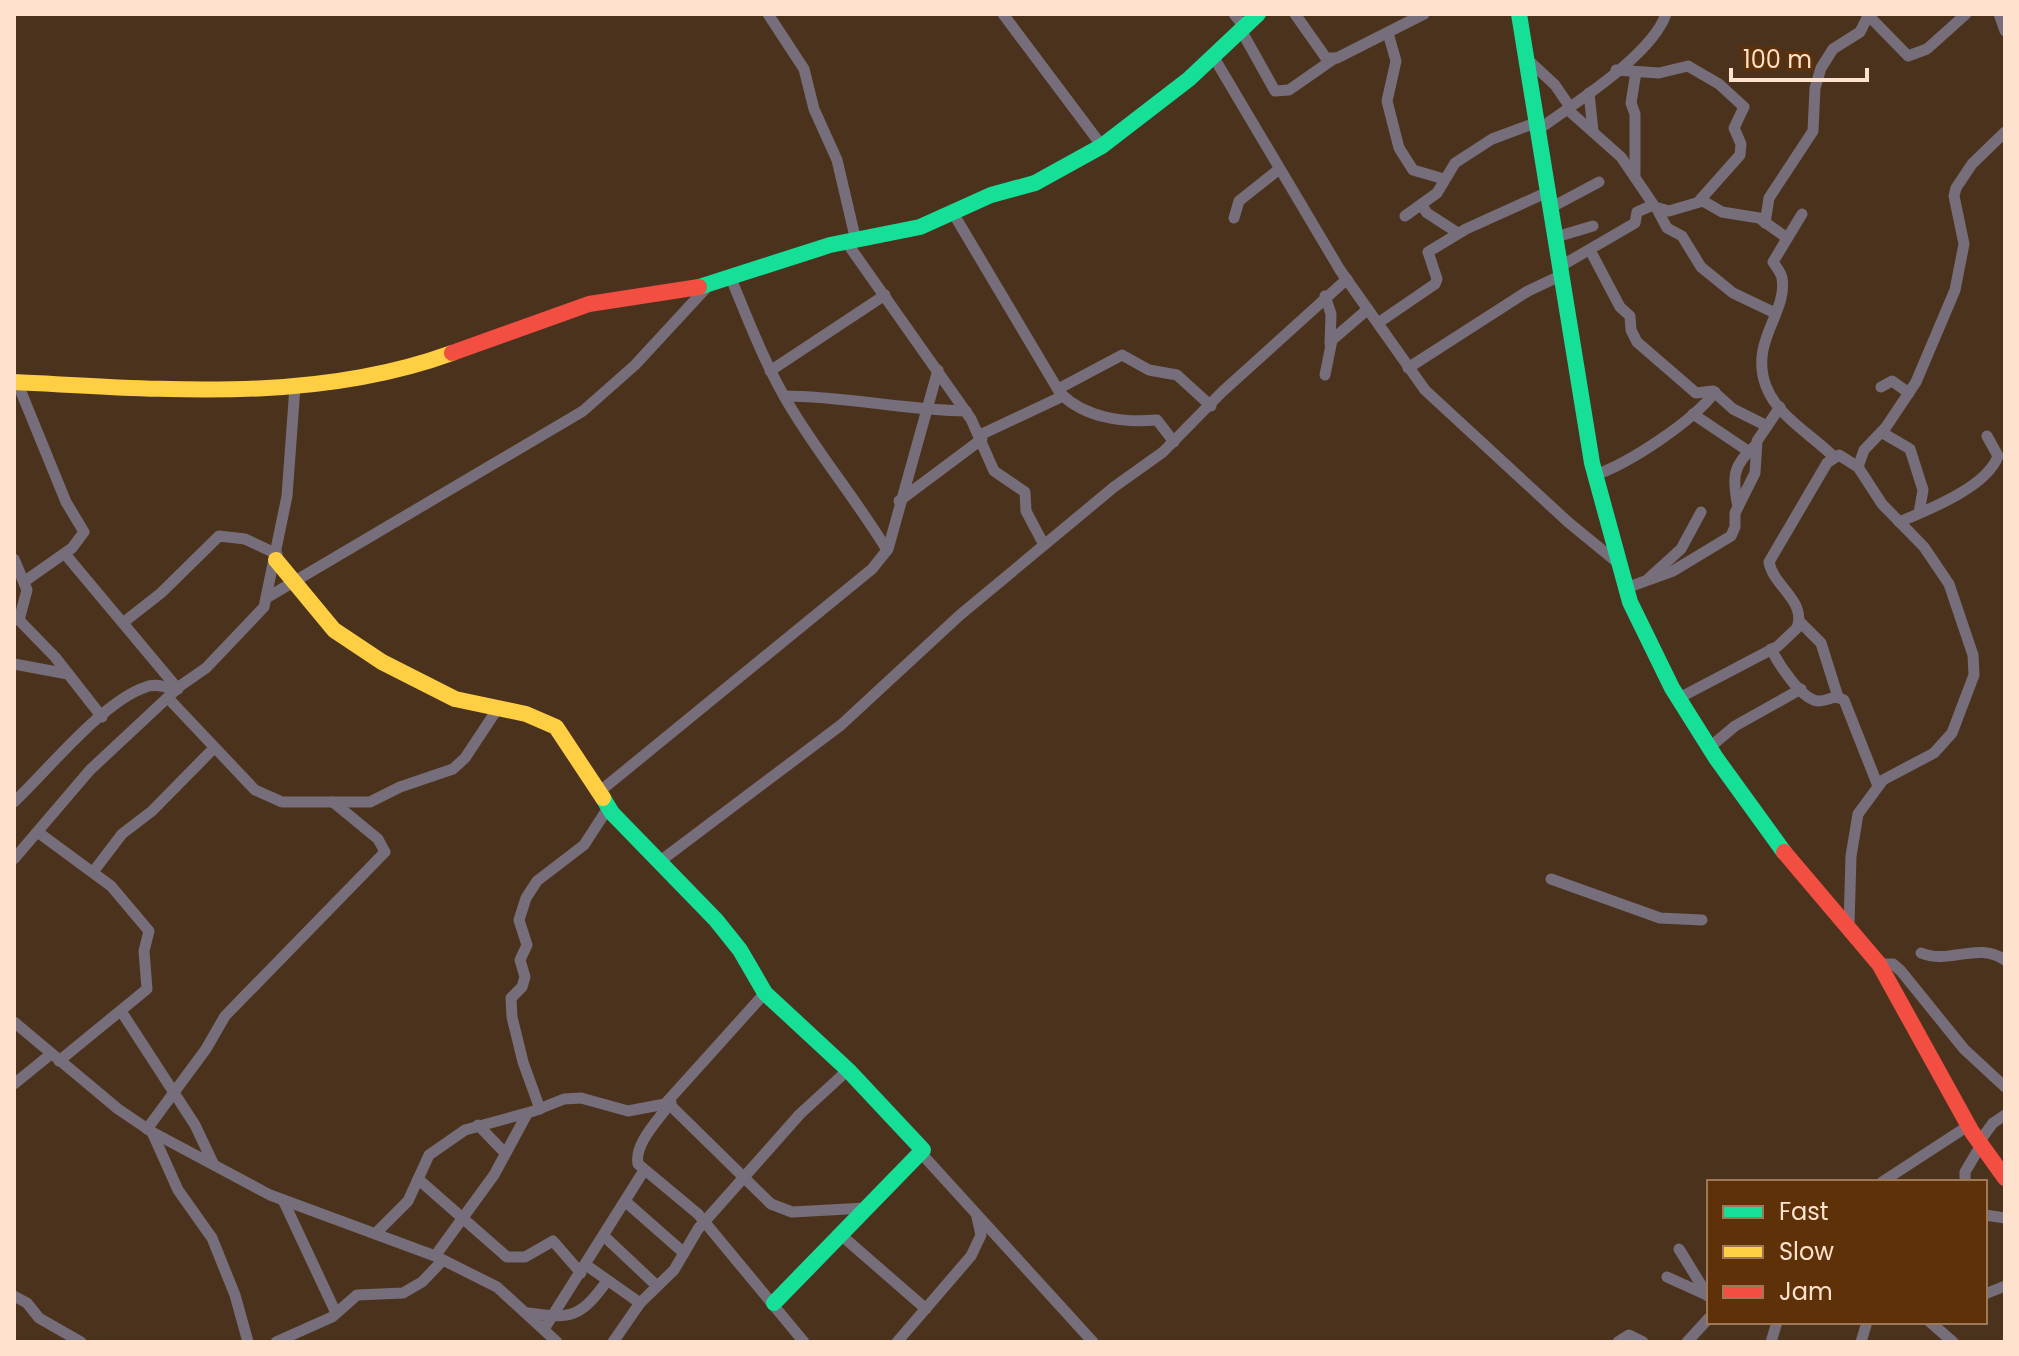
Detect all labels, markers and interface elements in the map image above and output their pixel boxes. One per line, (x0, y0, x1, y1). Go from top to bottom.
scale bar (1731, 32, 1867, 82)
text: 100 m (1743, 43, 1812, 76)
legend (1707, 1180, 1987, 1324)
text: Fast (1779, 1195, 1829, 1228)
text: Slow (1779, 1235, 1834, 1268)
text: Jam (1779, 1275, 1833, 1308)

